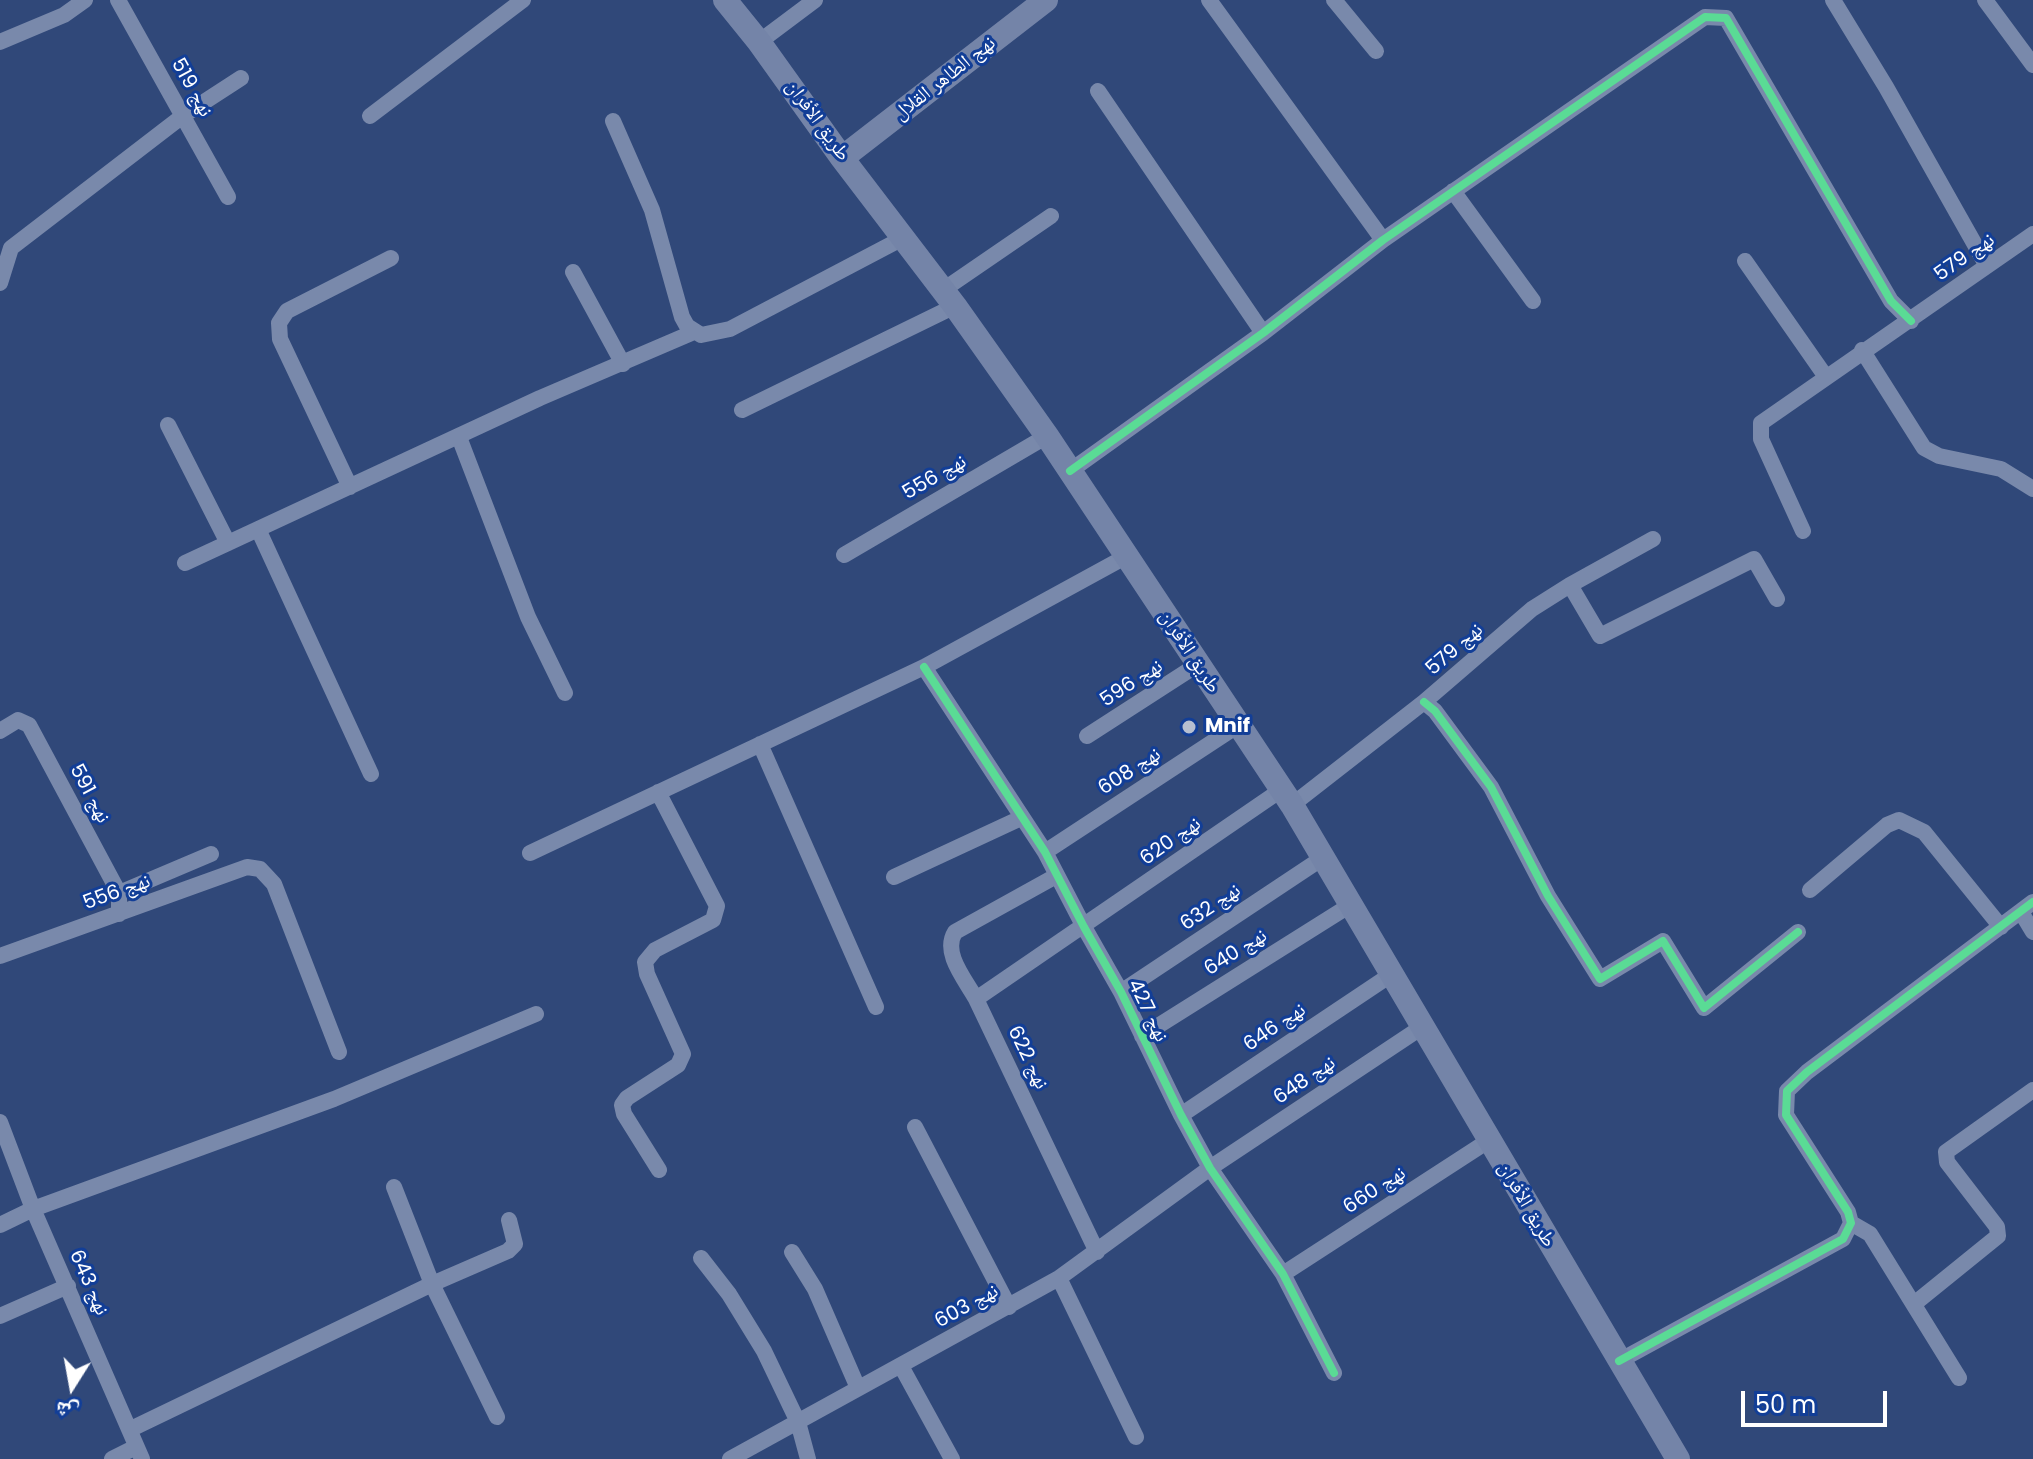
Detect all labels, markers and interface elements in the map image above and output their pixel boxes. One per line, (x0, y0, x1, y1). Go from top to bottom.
street label: نهج الطاهر القلال (889, 32, 1001, 126)
street label: نهج 519 (165, 54, 217, 122)
street label: طريق الأفران (780, 76, 854, 166)
street label: نهج 579 (1930, 229, 2000, 287)
street label: نهج 556 (899, 450, 971, 506)
street label: طريق الأفران (1153, 606, 1225, 698)
street label: نهج 579 (1422, 619, 1488, 681)
street label: نهج 596 (1096, 655, 1168, 713)
place label: Mnif (1205, 715, 1250, 739)
marker: Mnif (1180, 718, 1198, 736)
street label: نهج 608 (1094, 743, 1166, 801)
street label: نهج 591 (64, 760, 114, 828)
street label: نهج 620 (1136, 813, 1206, 871)
street label: نهج 556 (80, 870, 154, 916)
street label: نهج 632 (1176, 879, 1246, 937)
street label: نهج 640 (1200, 924, 1272, 982)
street label: نهج 427 (1122, 976, 1172, 1046)
street label: نهج 646 (1239, 999, 1311, 1057)
street label: نهج 622 (1001, 1022, 1053, 1094)
street label: نهج 648 (1269, 1052, 1341, 1110)
street label: طريق الأفران (1492, 1158, 1560, 1252)
street label: نهج 660 (1339, 1162, 1411, 1220)
street label: نهج 643 (63, 1247, 113, 1319)
street label: نهج 603 (931, 1280, 1003, 1334)
north arrow (32, 1347, 112, 1427)
scale bar (1745, 1375, 1891, 1425)
text: 50 m (1755, 1388, 1816, 1421)
text: ش (53, 1394, 82, 1428)

